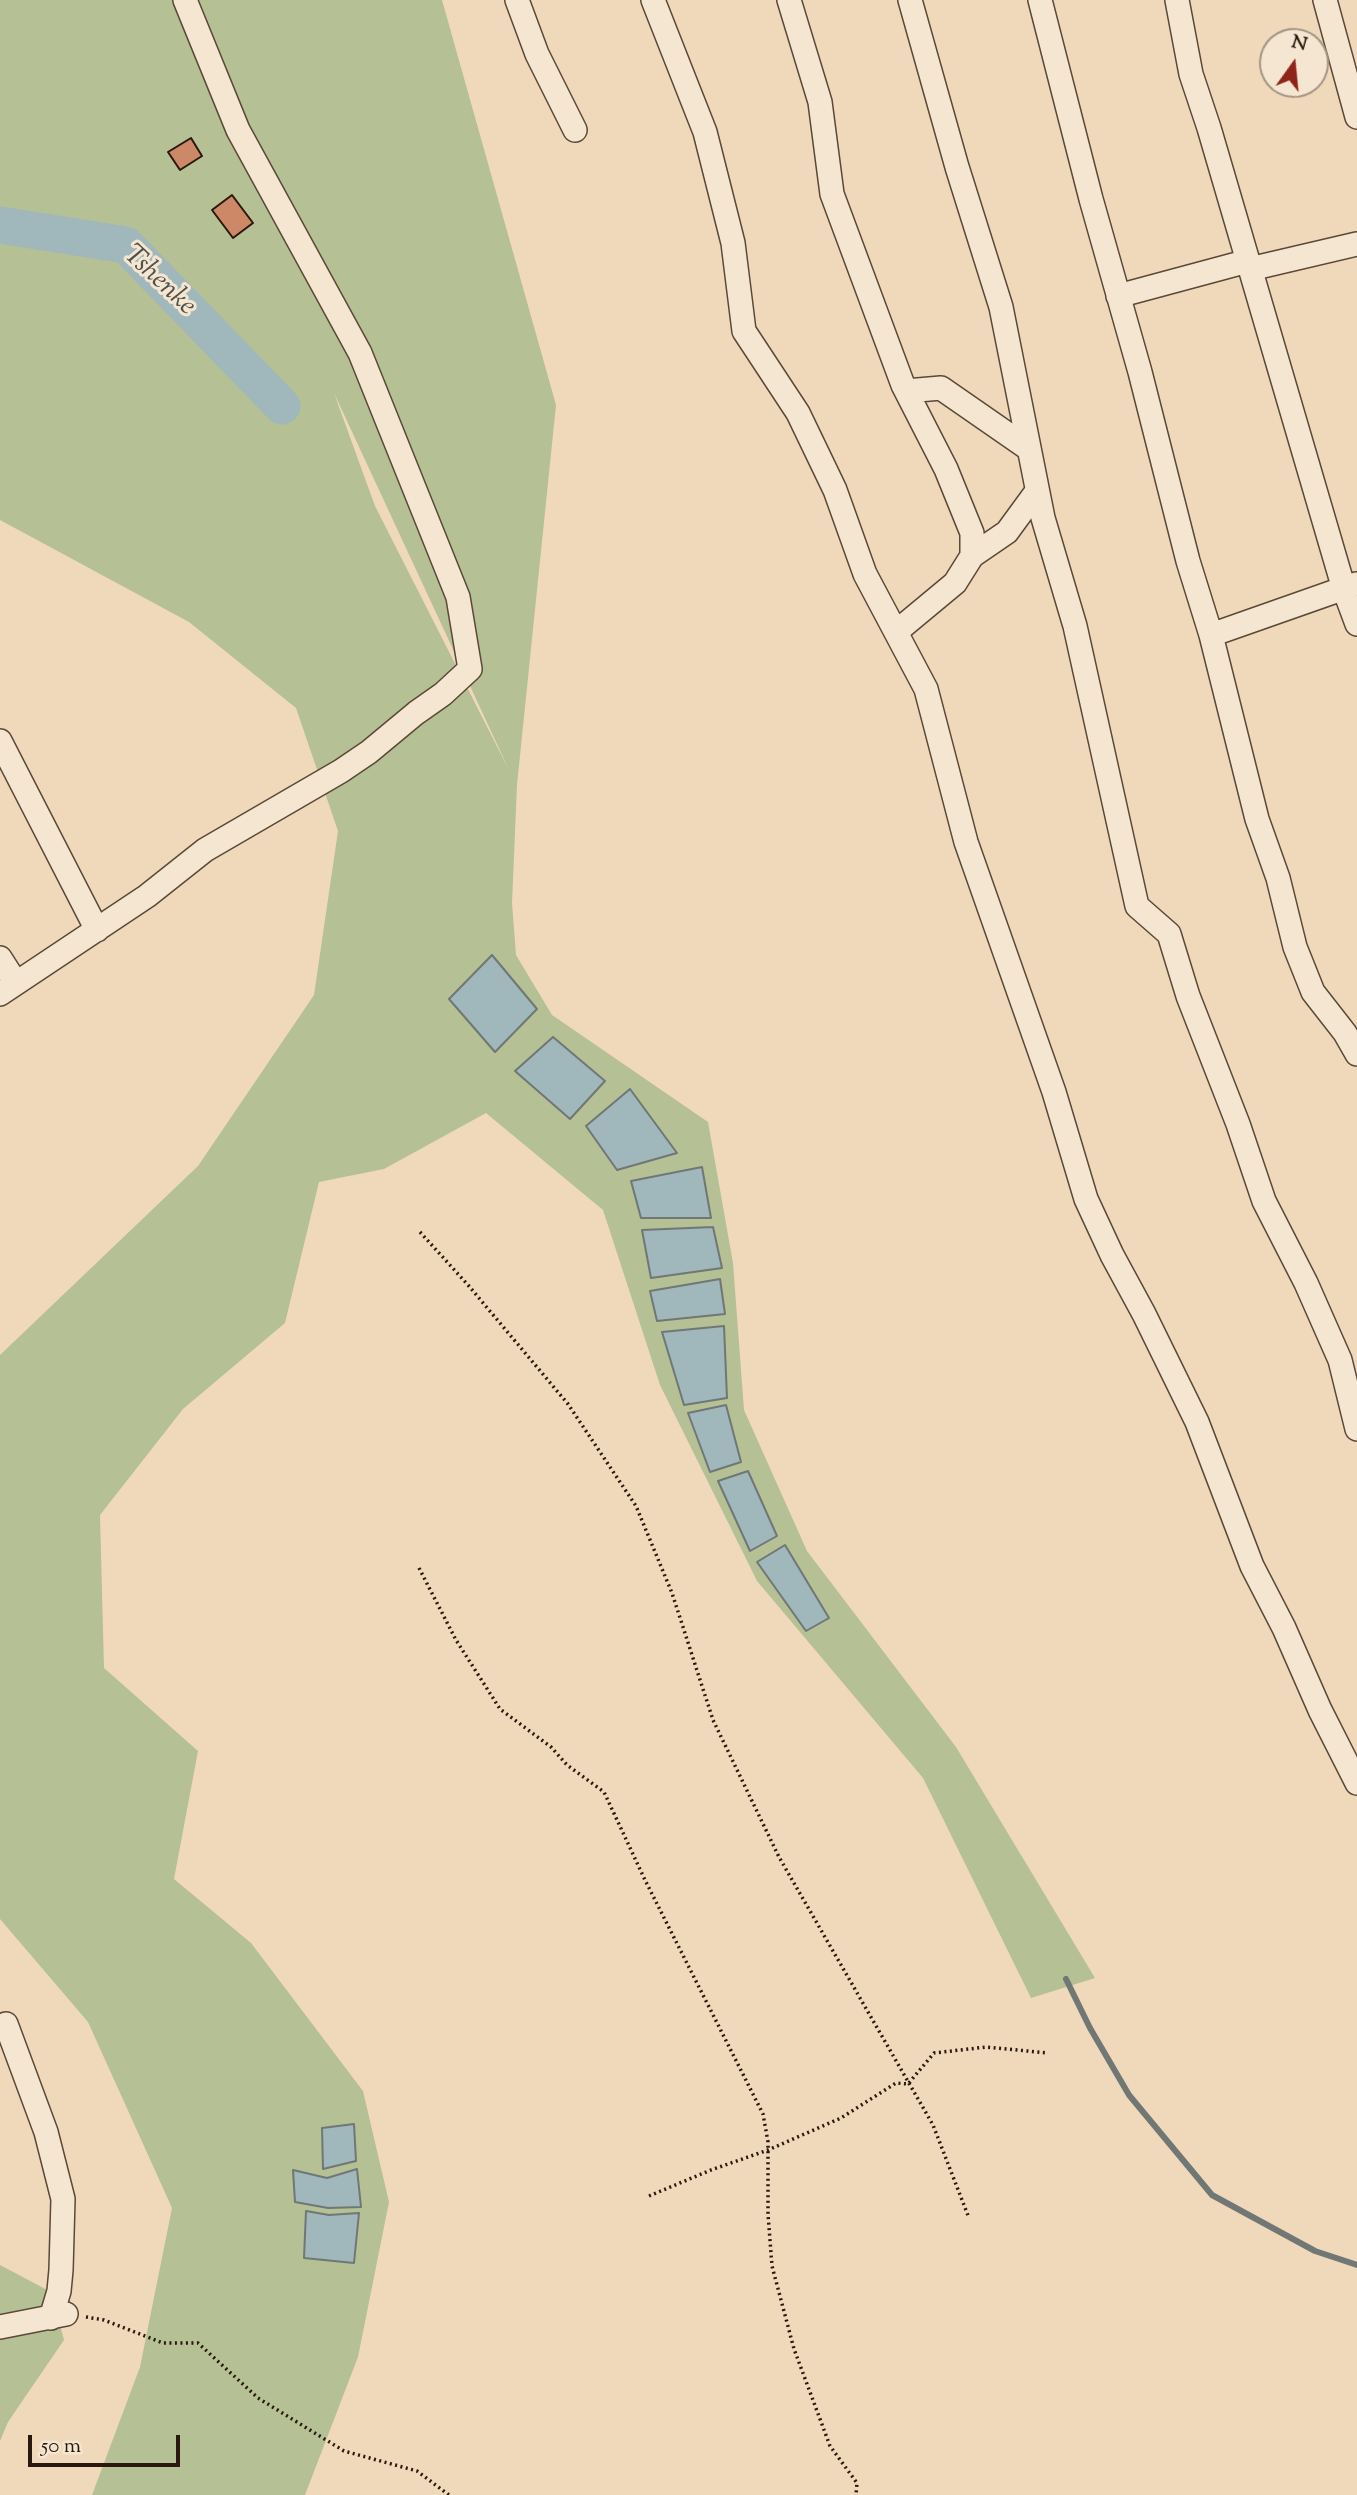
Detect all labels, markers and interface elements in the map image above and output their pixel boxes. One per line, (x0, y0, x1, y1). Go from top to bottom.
north arrow (1259, 28, 1329, 98)
text: N (1288, 29, 1310, 59)
water label: Tshenke (114, 240, 202, 324)
scale bar (32, 2422, 184, 2466)
text: 50 m (41, 2432, 81, 2462)

